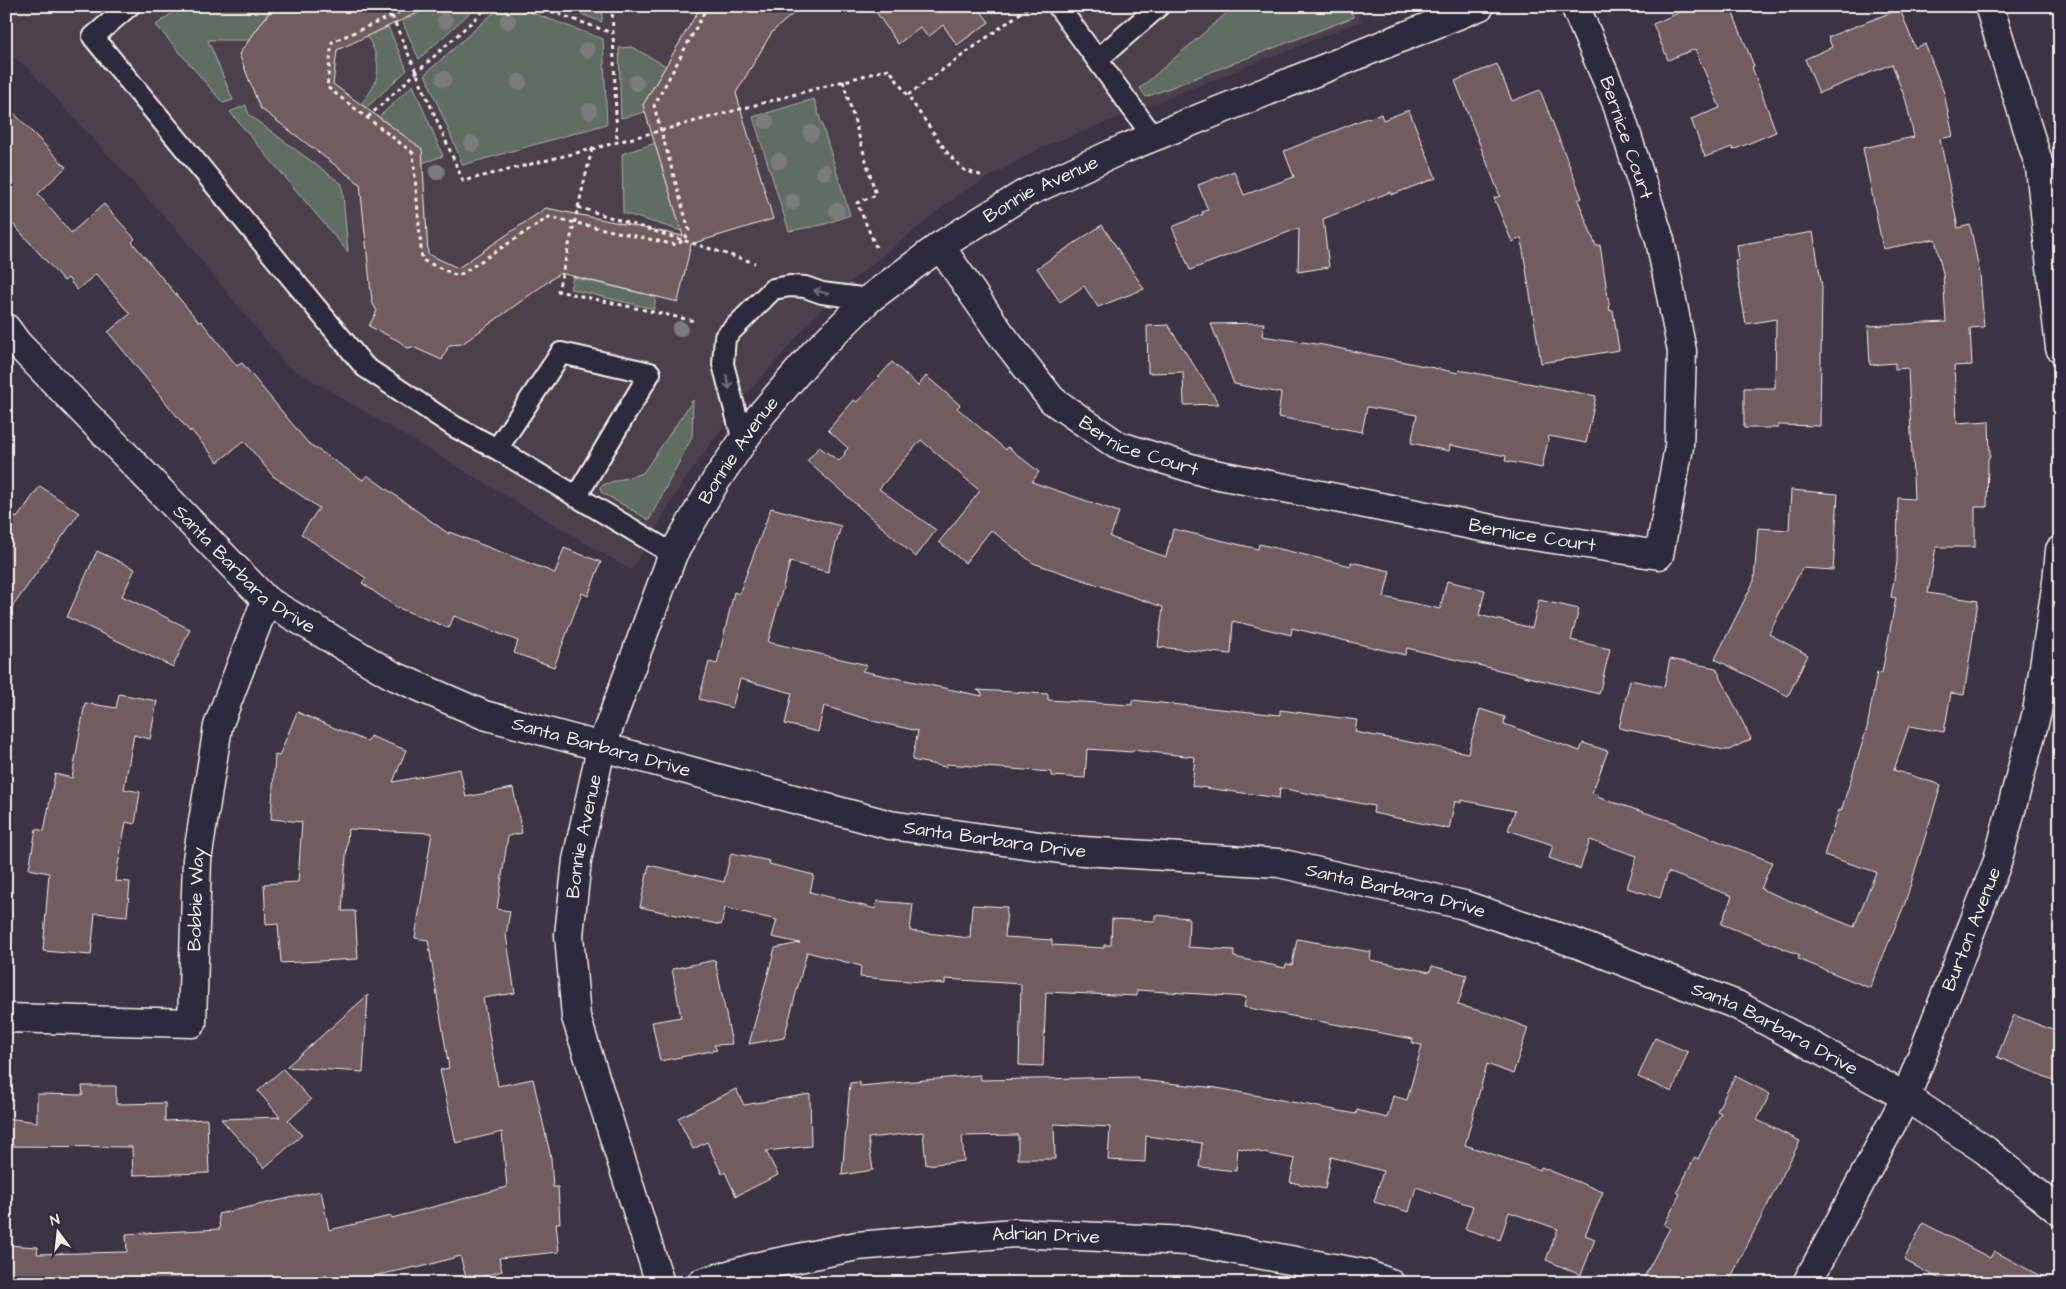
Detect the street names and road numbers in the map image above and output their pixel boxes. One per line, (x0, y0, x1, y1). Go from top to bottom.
street label: Bernice Court (1592, 73, 1660, 203)
street label: Bonnie Avenue (978, 149, 1102, 230)
street label: Bonnie Avenue (692, 390, 785, 509)
street label: Bernice Court (1073, 409, 1202, 483)
street label: Santa Barbara Drive (167, 498, 321, 640)
street label: Bernice Court (1466, 511, 1598, 559)
street label: Santa Barbara Drive (509, 710, 694, 784)
street label: Bonnie Avenue (559, 772, 608, 900)
street label: Santa Barbara Drive (902, 814, 1087, 865)
street label: Bobbie Way (181, 844, 213, 952)
street label: Santa Barbara Drive (1303, 856, 1489, 925)
street label: Burton Avenue (1935, 863, 2008, 995)
street label: Santa Barbara Drive (1688, 975, 1863, 1082)
street label: Adrian Drive (991, 1220, 1101, 1250)

